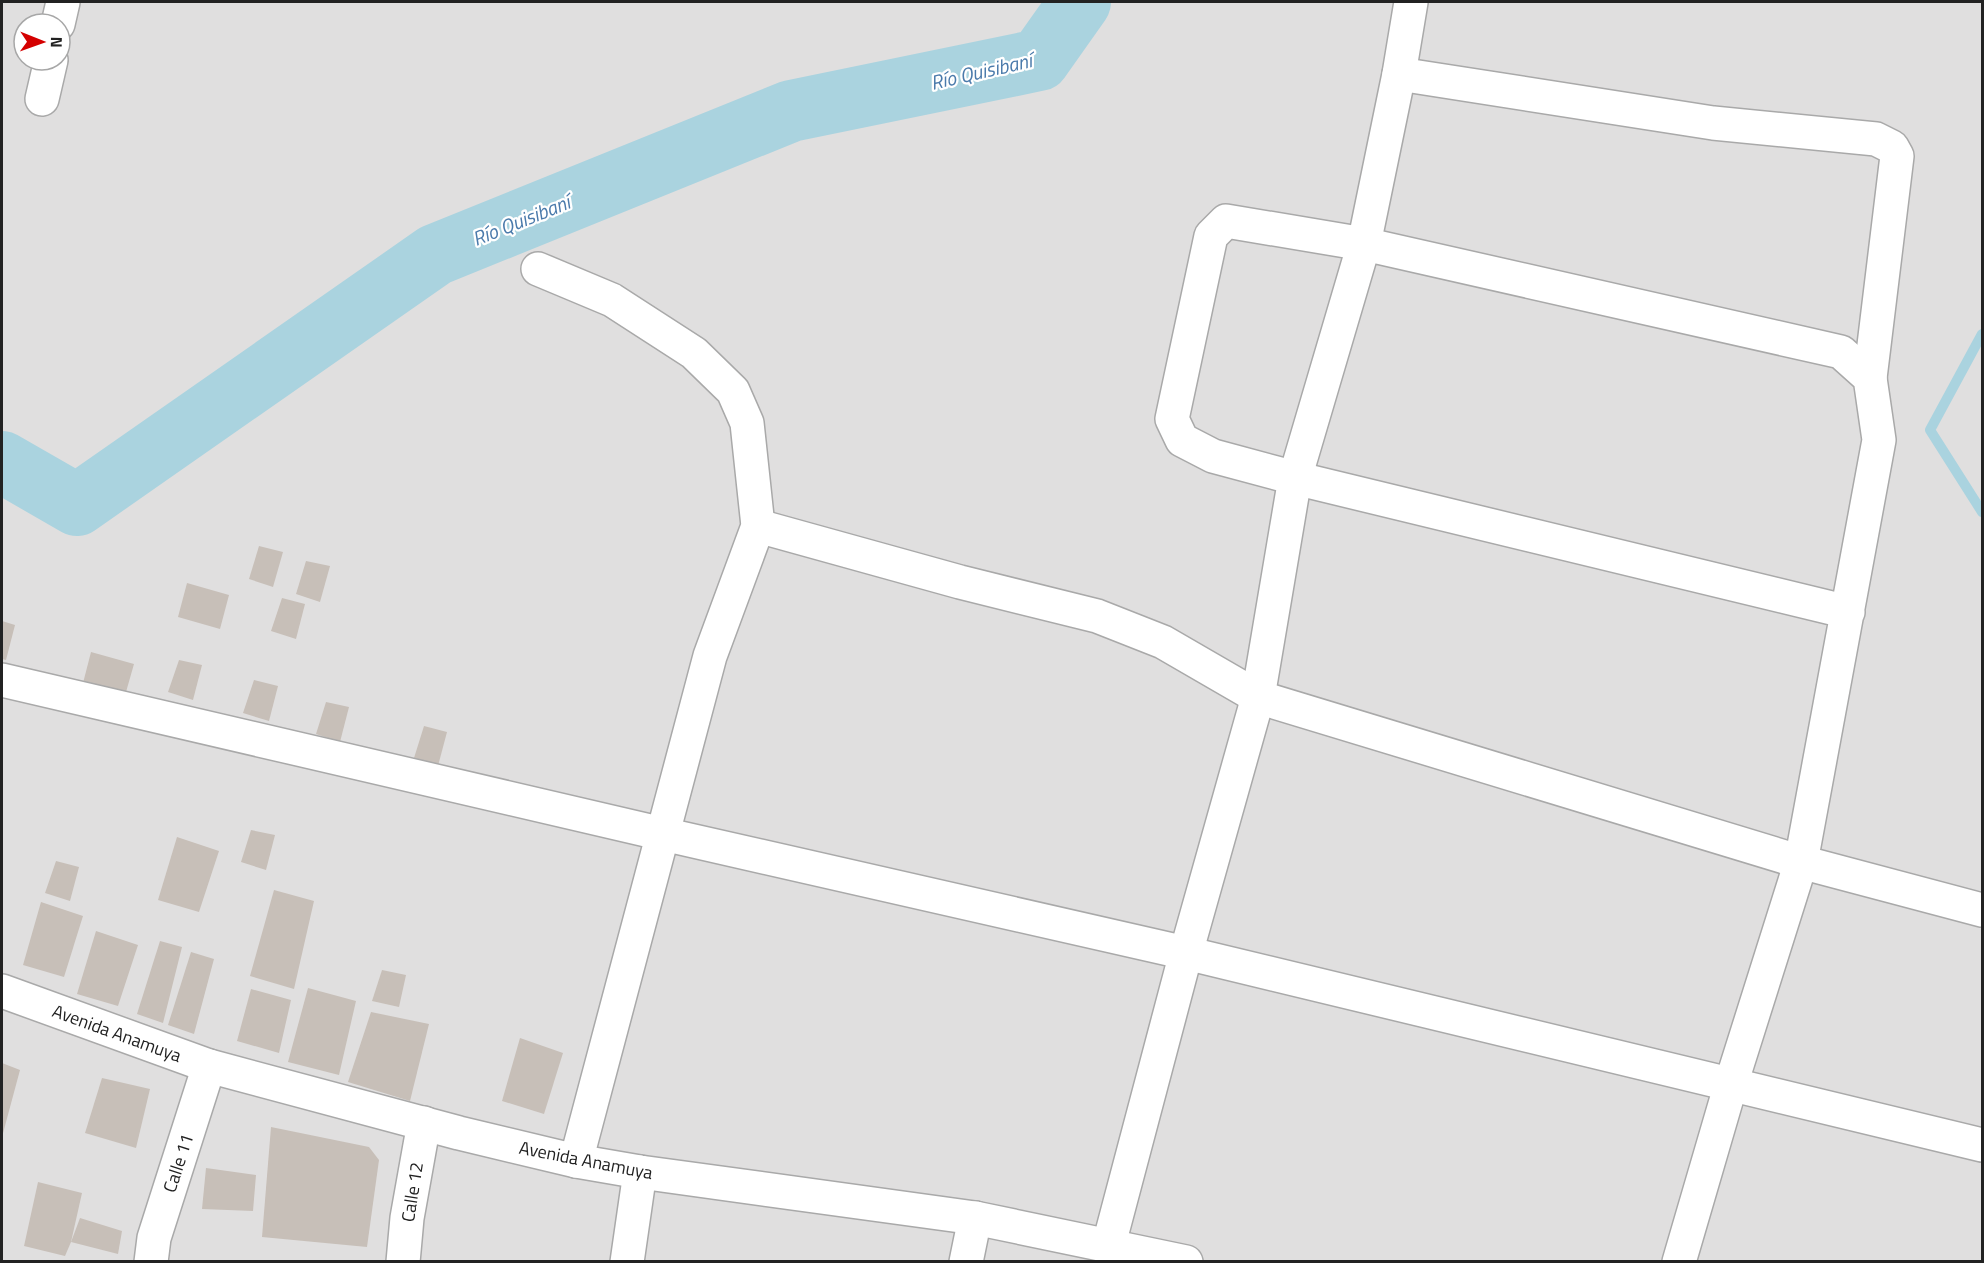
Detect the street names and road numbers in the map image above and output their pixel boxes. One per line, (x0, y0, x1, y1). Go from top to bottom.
street label: Avenida Anamuya (49, 997, 185, 1069)
street label: Calle 11 (156, 1130, 200, 1196)
street label: Avenida Anamuya (517, 1134, 655, 1186)
street label: Calle 12 (394, 1160, 430, 1224)

